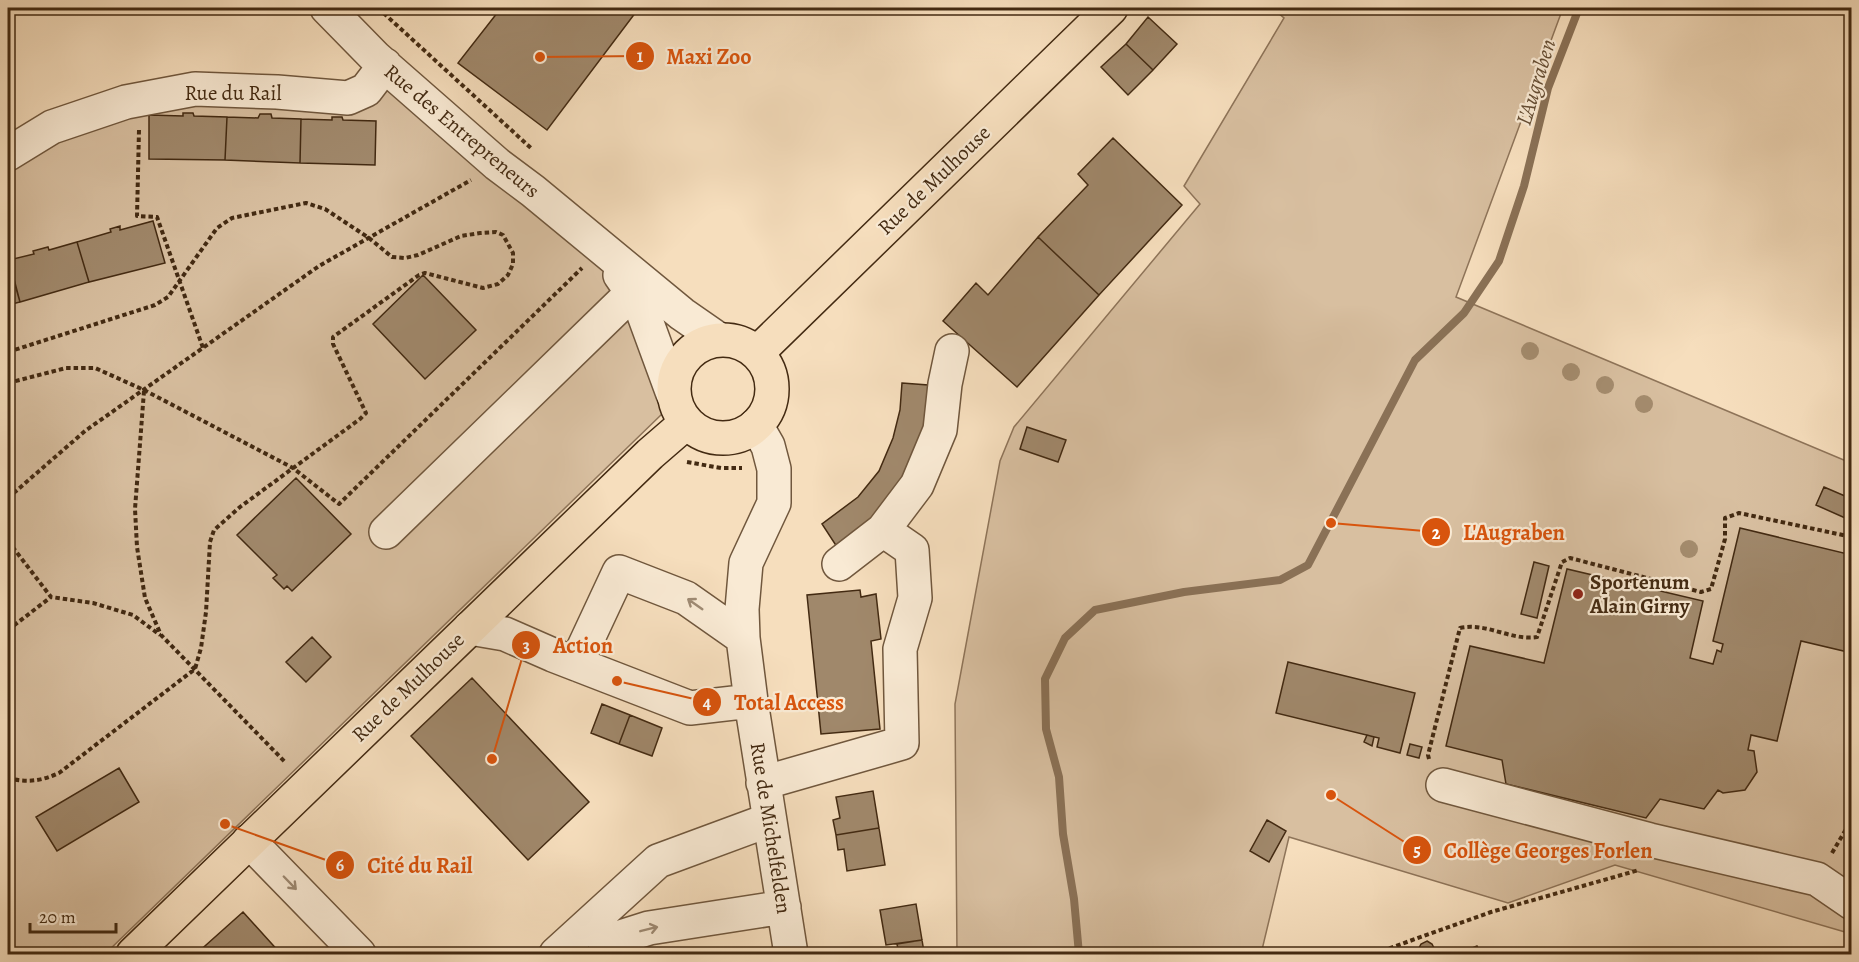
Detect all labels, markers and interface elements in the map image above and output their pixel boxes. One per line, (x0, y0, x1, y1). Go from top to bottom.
water label: L'Augraben (1509, 35, 1563, 129)
callout: Maxi Zoo (625, 36, 764, 76)
text: Maxi Zoo (666, 42, 752, 72)
text: 1 (637, 44, 644, 68)
street label: Rue des Entrepreneurs (378, 58, 546, 204)
street label: Rue du Rail (184, 79, 282, 107)
street label: Rue de Mulhouse (872, 119, 996, 241)
callout: L'Augraben (1421, 512, 1577, 552)
text: L'Augraben (1463, 518, 1565, 548)
text: 2 (1432, 521, 1441, 545)
place label: Sportenum Alain Girny (1589, 568, 1691, 620)
marker: Sportenum Alain Girny (1571, 587, 1585, 601)
one-way arrow (687, 598, 703, 610)
callout: Action (511, 625, 625, 665)
street label: Rue de Mulhouse (346, 626, 470, 748)
text: Action (552, 631, 613, 661)
text: 3 (522, 634, 530, 658)
callout: Total Access (692, 682, 856, 722)
text: Total Access (734, 688, 844, 718)
text: 4 (703, 690, 712, 714)
street label: Rue de Michelfelden (744, 740, 798, 916)
callout: Collège Georges Forlen (1402, 830, 1665, 870)
text: Collège Georges Forlen (1443, 836, 1653, 866)
text: 5 (1413, 838, 1421, 862)
callout: Cité du Rail (325, 845, 485, 885)
text: Cité du Rail (367, 851, 473, 881)
text: 6 (336, 853, 344, 877)
one-way arrow (282, 875, 297, 890)
scale bar (30, 896, 116, 934)
text: 20 m (39, 905, 76, 929)
one-way arrow (639, 922, 658, 934)

